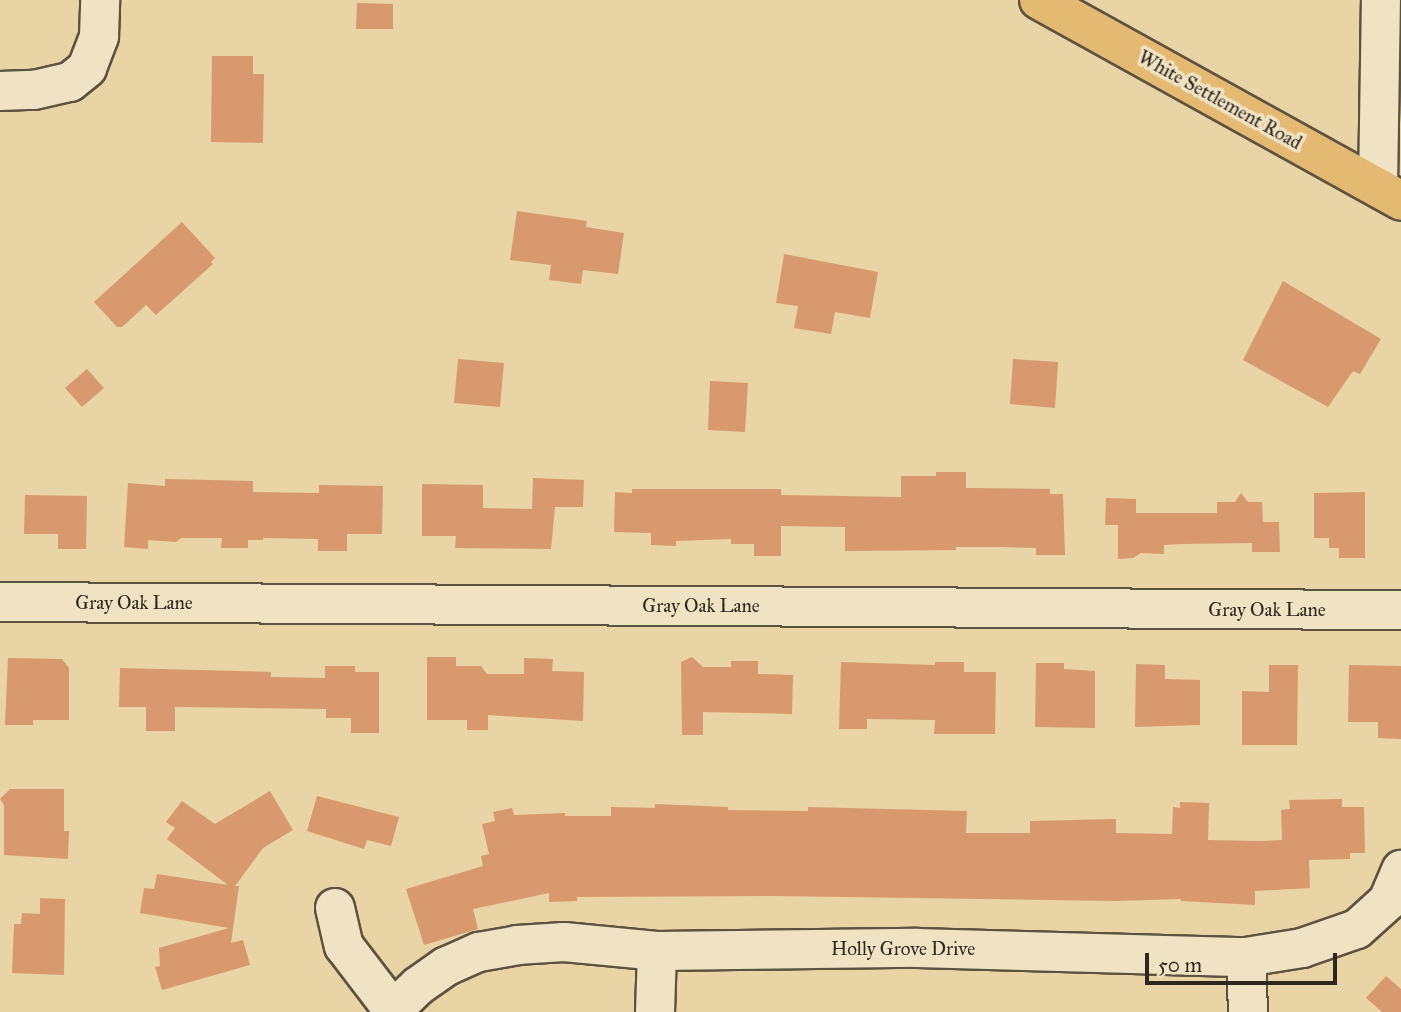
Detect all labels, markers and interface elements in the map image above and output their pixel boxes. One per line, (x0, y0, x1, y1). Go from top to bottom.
street label: White Settlement Road (1134, 46, 1306, 154)
street label: Gray Oak Lane (75, 592, 193, 614)
street label: Gray Oak Lane (642, 595, 760, 617)
street label: Gray Oak Lane (1208, 599, 1326, 621)
street label: Holly Grove Drive (831, 938, 975, 960)
scale bar (1149, 939, 1342, 983)
text: 50 m (1158, 952, 1202, 978)

